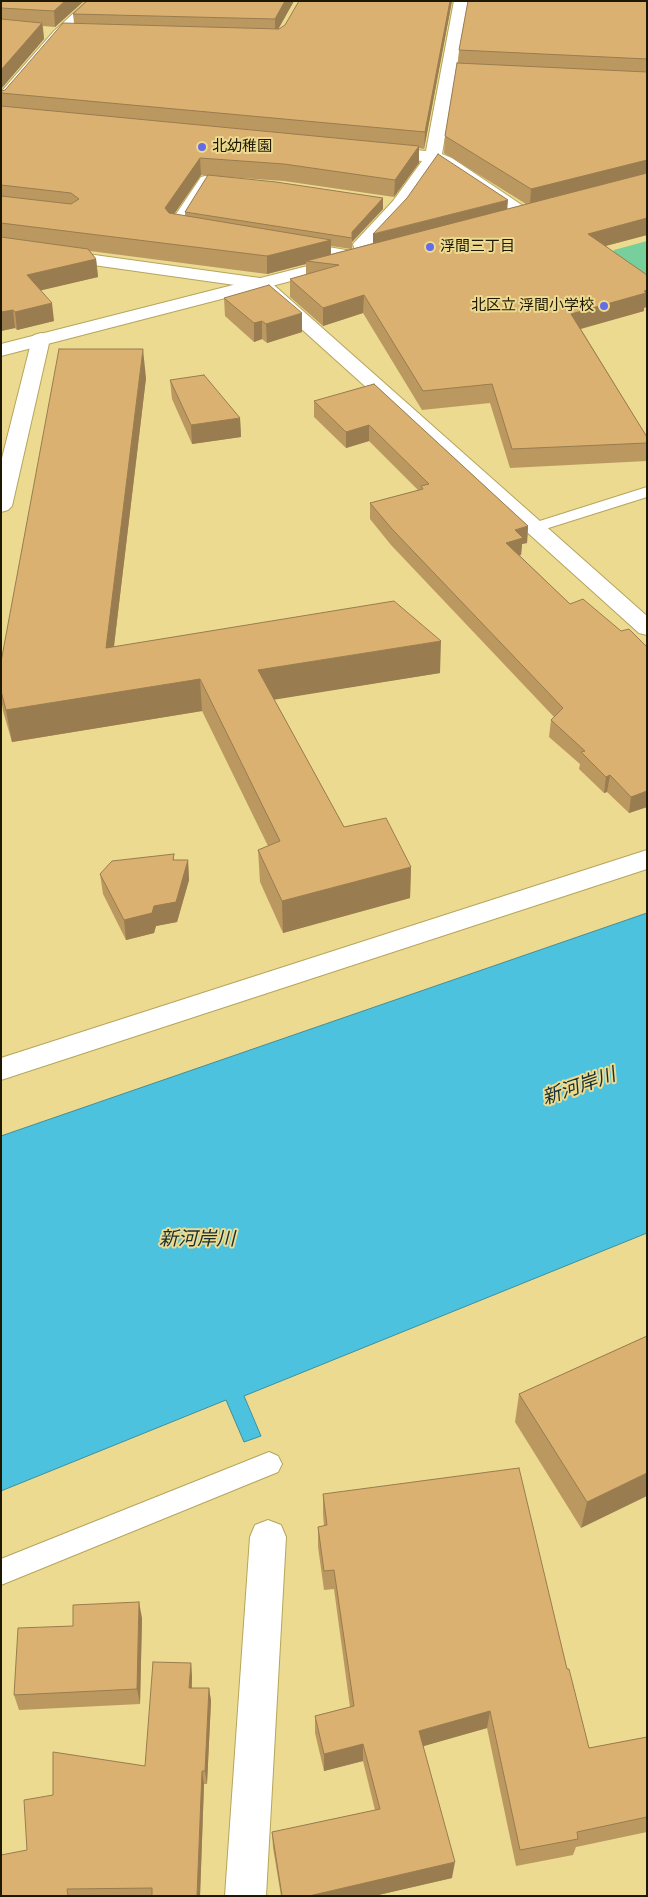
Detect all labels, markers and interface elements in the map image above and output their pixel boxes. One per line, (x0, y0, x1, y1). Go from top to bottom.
place label: 北幼稚園 (212, 138, 272, 156)
marker: 北幼稚園 (196, 141, 208, 153)
place label: 浮間三丁目 (440, 238, 515, 256)
marker: 浮間三丁目 (424, 241, 436, 253)
place label: 北区立 浮間小学校 (471, 297, 594, 315)
marker: 北区立 浮間小学校 (598, 300, 610, 312)
water label: 新河岸川 (539, 1064, 619, 1110)
water label: 新河岸川 (159, 1229, 235, 1251)

